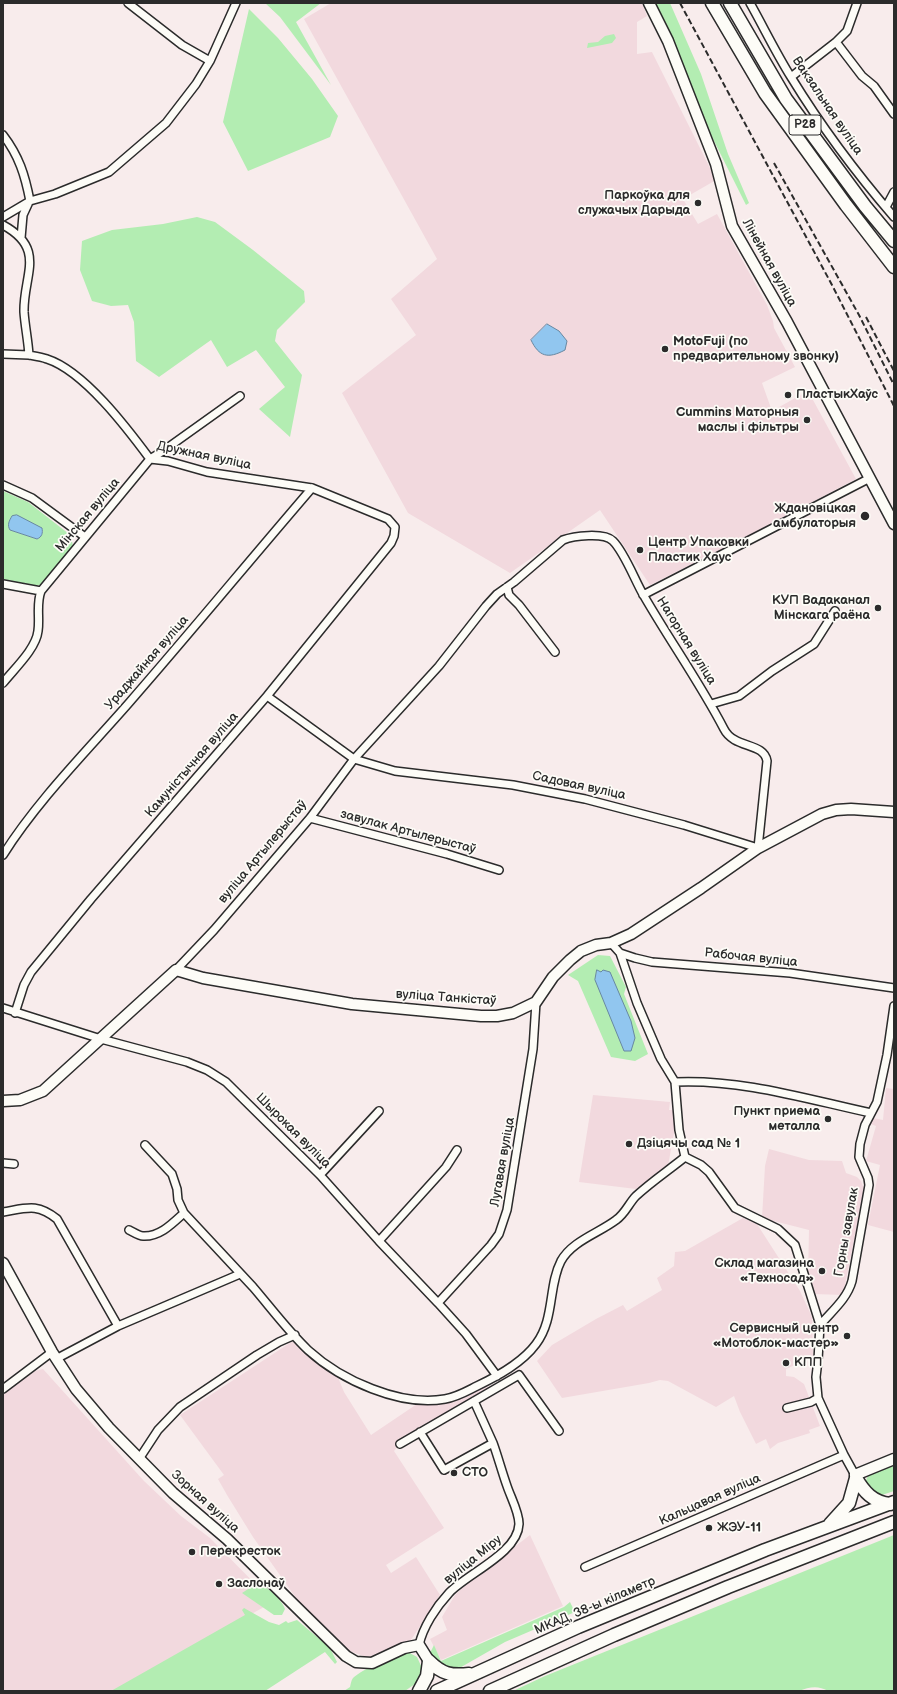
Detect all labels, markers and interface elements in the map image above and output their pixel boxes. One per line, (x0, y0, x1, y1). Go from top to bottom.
street label: Вакзальная вуліца (788, 54, 866, 158)
road number: Р28 (789, 115, 821, 135)
place label: Паркоўка для служачых Дарыда (578, 188, 690, 219)
marker: Паркоўка для служачых Дарыда (693, 198, 703, 208)
street label: Лінейная вуліца (738, 216, 800, 310)
place label: MotoFuji (по предварительному звонку) (673, 334, 839, 365)
marker: MotoFuji (по предварительному звонку) (660, 344, 670, 354)
place label: ПластыкХаўс (796, 387, 878, 403)
marker: ПластыкХаўс (783, 390, 793, 400)
place label: Cummins Маторныя маслы і фільтры (676, 405, 799, 436)
marker: Cummins Маторныя маслы і фільтры (802, 415, 812, 425)
street label: Дружная вуліца (155, 438, 253, 474)
street label: Мінская вуліца (53, 475, 123, 555)
place label: Ждановіцкая амбулаторыя (773, 501, 856, 532)
marker: Ждановіцкая амбулаторыя (859, 510, 871, 522)
place label: Центр Упаковки Пластик Хаус (648, 535, 749, 566)
marker: Центр Упаковки Пластик Хаус (635, 545, 645, 555)
place label: КУП Вадаканал Мінскага раёна (772, 593, 870, 624)
street label: Нагорная вуліца (653, 594, 719, 688)
marker: КУП Вадаканал Мінскага раёна (873, 603, 883, 613)
street label: Ураджайная вуліца (102, 613, 192, 713)
street label: Камуністычная вуліца (142, 709, 242, 821)
street label: Садовая вуліца (531, 768, 627, 804)
street label: вуліца Артылерыстаў (215, 797, 311, 907)
street label: завулак Артылерыстаў (338, 806, 478, 858)
street label: Рабочая вуліца (704, 945, 798, 971)
street label: вуліца Танкістаў (395, 987, 497, 1009)
street label: Шырокая вуліца (252, 1090, 334, 1172)
place label: Пункт приема металла (734, 1104, 820, 1135)
marker: Пункт приема металла (823, 1114, 833, 1124)
street label: Лугавая вуліца (487, 1116, 519, 1208)
place label: Дзіцячы сад № 1 (637, 1136, 740, 1152)
marker: Дзіцячы сад № 1 (624, 1139, 634, 1149)
street label: Горны завулак (831, 1186, 863, 1278)
place label: Склад магазина «Техносад» (715, 1256, 814, 1287)
marker: Склад магазина «Техносад» (817, 1266, 827, 1276)
place label: Сервисный центр «Мотоблок-мастер» (713, 1321, 839, 1352)
marker: Сервисный центр «Мотоблок-мастер» (842, 1331, 852, 1341)
place label: КПП (794, 1355, 822, 1371)
marker: КПП (781, 1358, 791, 1368)
place label: СТО (462, 1465, 488, 1481)
street label: Зорная вуліца (168, 1467, 242, 1537)
marker: СТО (449, 1468, 459, 1478)
street label: Кальцавая вуліца (657, 1471, 763, 1529)
place label: ЖЭУ-11 (717, 1520, 761, 1536)
marker: ЖЭУ-11 (704, 1523, 714, 1533)
street label: вуліца Міру (441, 1532, 505, 1588)
place label: Перекресток (200, 1544, 281, 1560)
marker: Перекресток (187, 1547, 197, 1557)
street label: МКАД, 38-ы кіламетр (532, 1573, 658, 1639)
place label: Заслонаў (227, 1576, 285, 1592)
marker: Заслонаў (214, 1579, 224, 1589)

